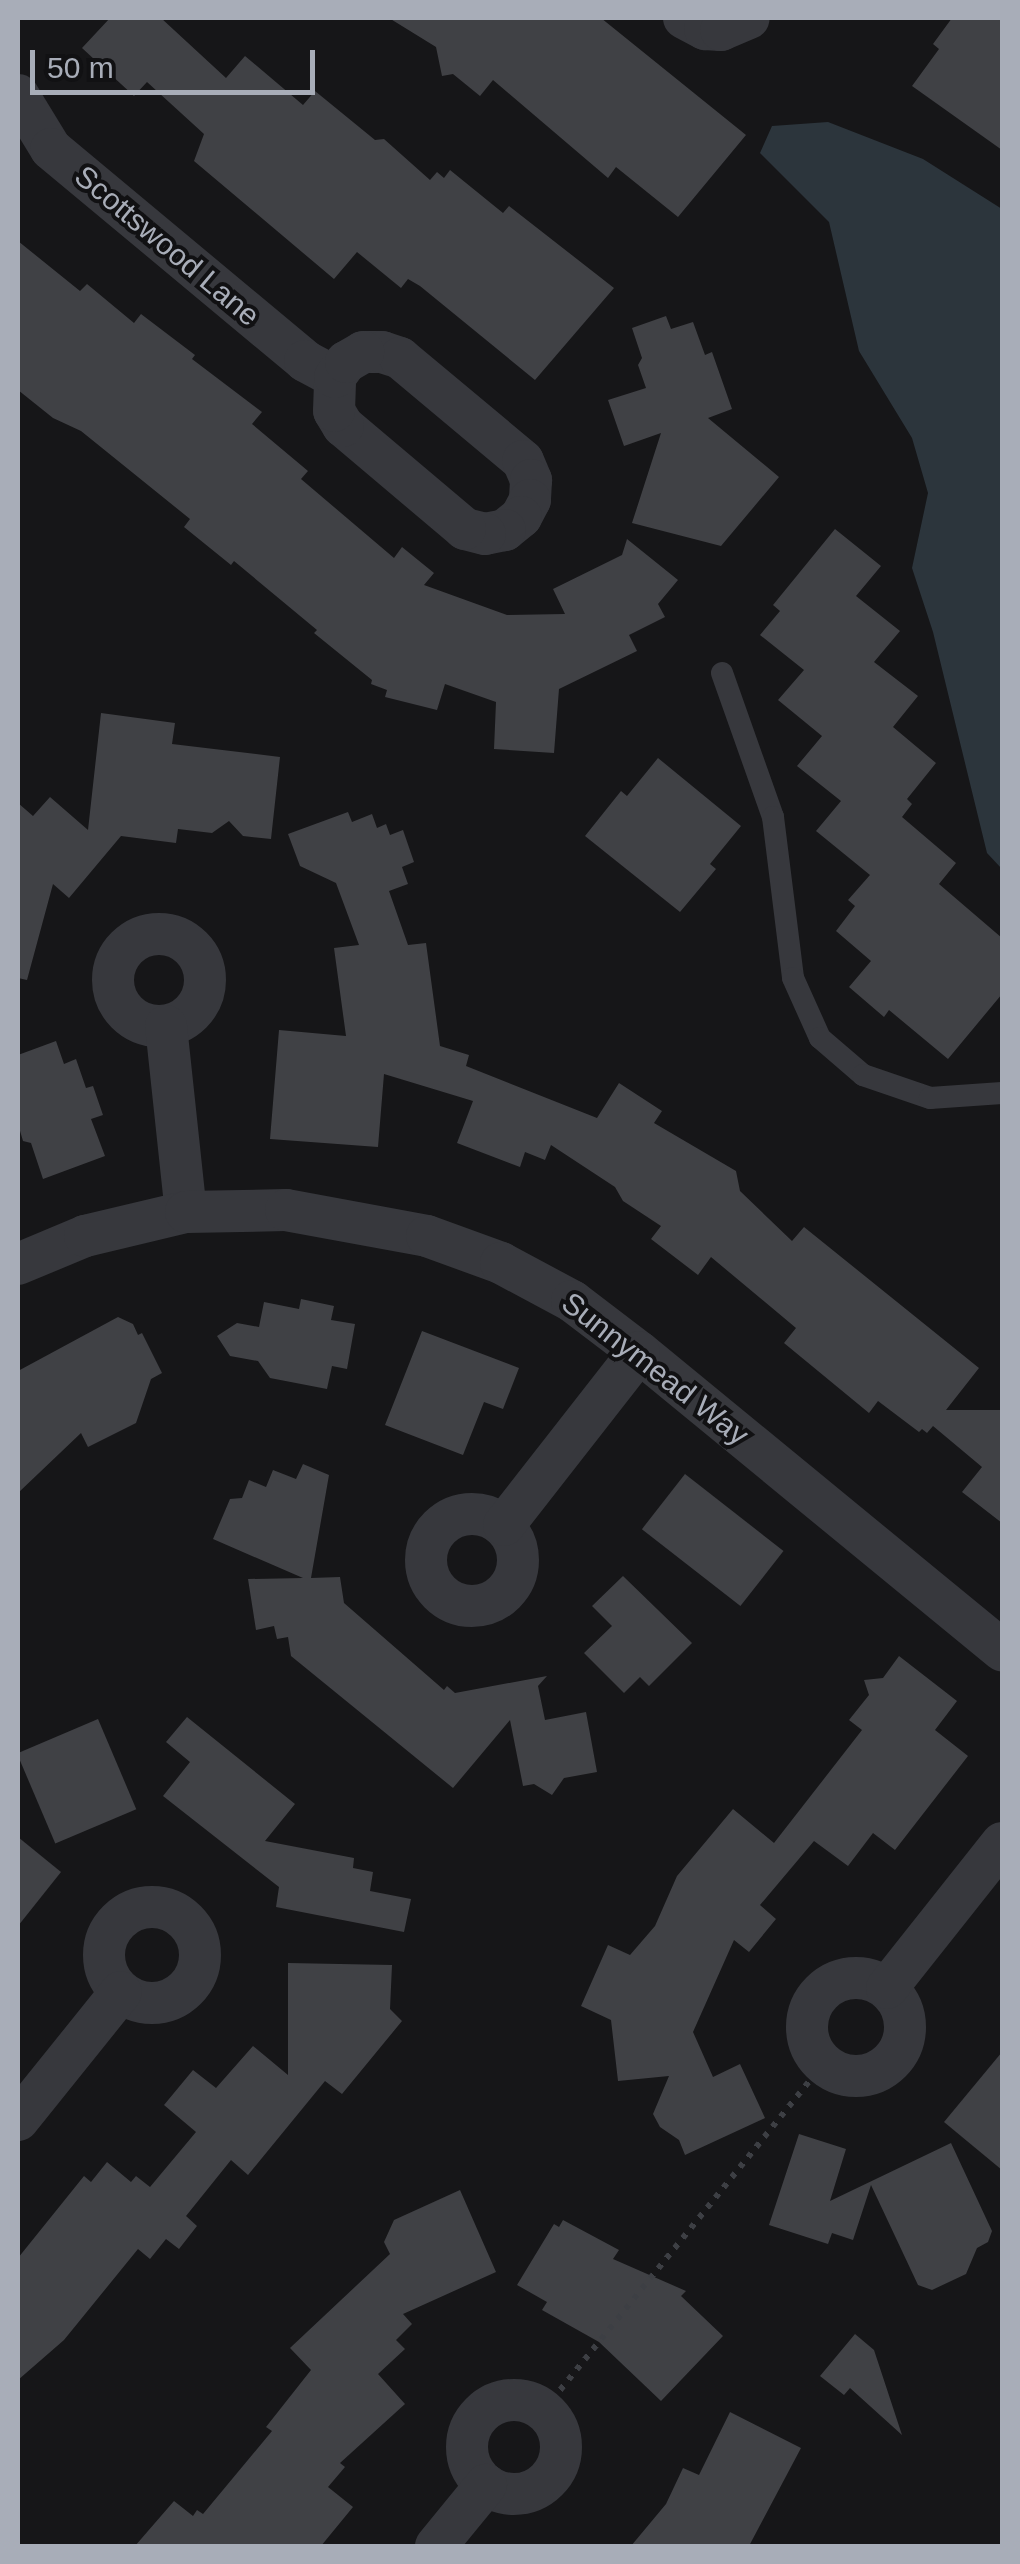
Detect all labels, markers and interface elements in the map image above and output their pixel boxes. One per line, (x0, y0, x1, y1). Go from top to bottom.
scale bar (35, 30, 320, 92)
text: 50 m (47, 51, 114, 84)
street label: Scottswood Lane (67, 158, 267, 334)
street label: Sunnymead Way (554, 1285, 756, 1453)

